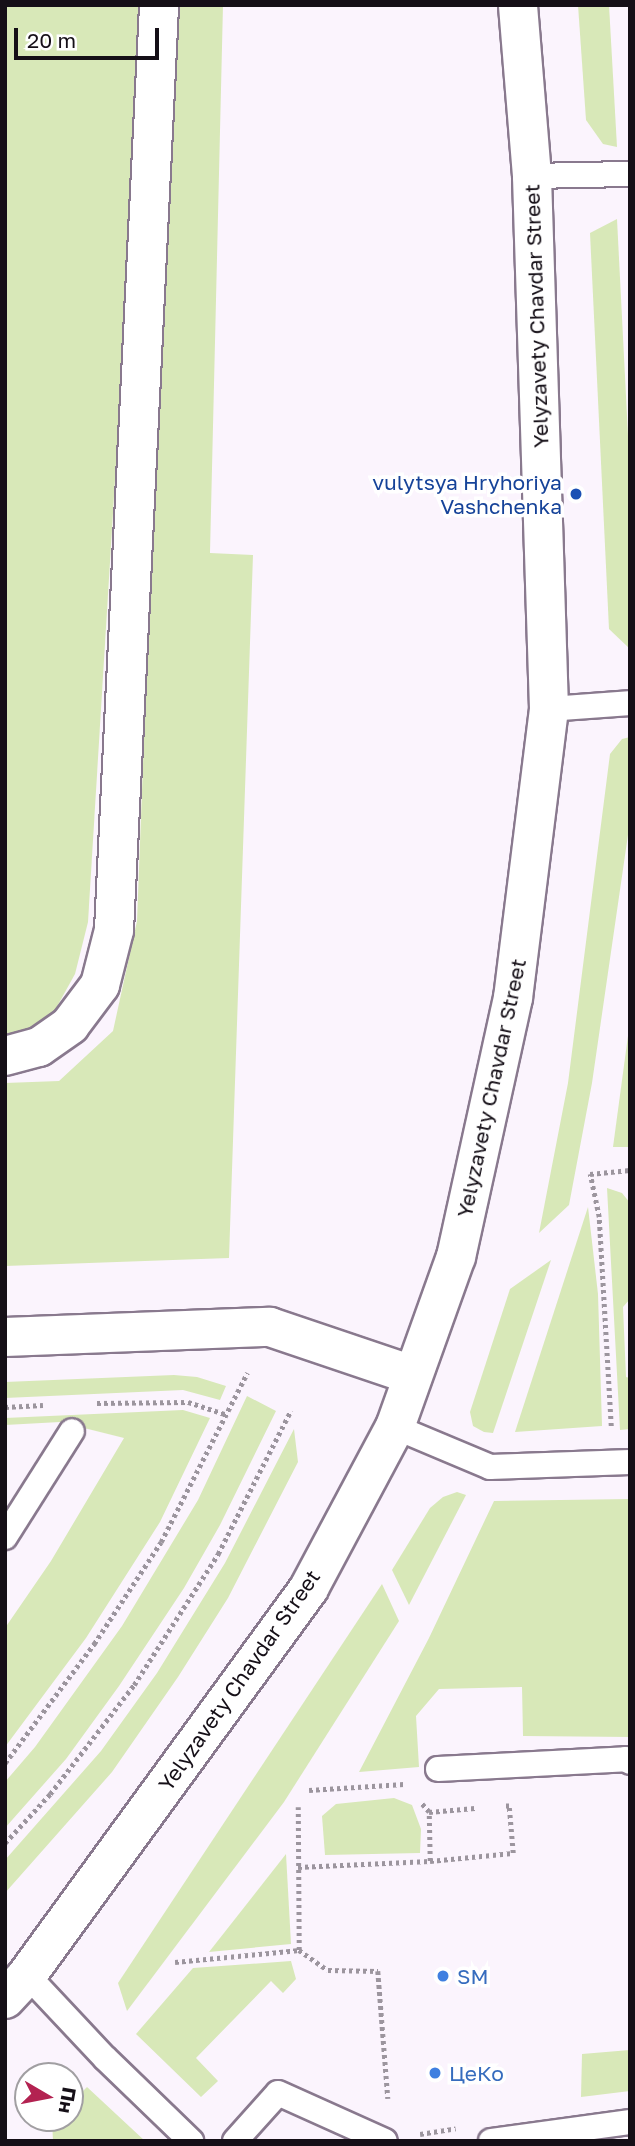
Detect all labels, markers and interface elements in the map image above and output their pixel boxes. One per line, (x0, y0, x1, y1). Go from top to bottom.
scale bar (18, 14, 163, 58)
text: 20 m (27, 27, 76, 53)
street label: Yelyzavety Chavdar Street (519, 184, 553, 448)
place label: vulytsya Hryhoriya Vashchenka (372, 469, 562, 519)
marker: vulytsya Hryhoriya Vashchenka (568, 486, 584, 502)
street label: Yelyzavety Chavdar Street (451, 956, 531, 1220)
street label: Yelyzavety Chavdar Street (153, 1565, 325, 1795)
place label: SM (457, 1963, 488, 1989)
marker: SM (435, 1968, 451, 1984)
place label: ЦеКо (449, 2060, 504, 2086)
north arrow (14, 2062, 84, 2132)
marker: ЦеКо (427, 2065, 443, 2081)
text: Пн (55, 2086, 82, 2115)

